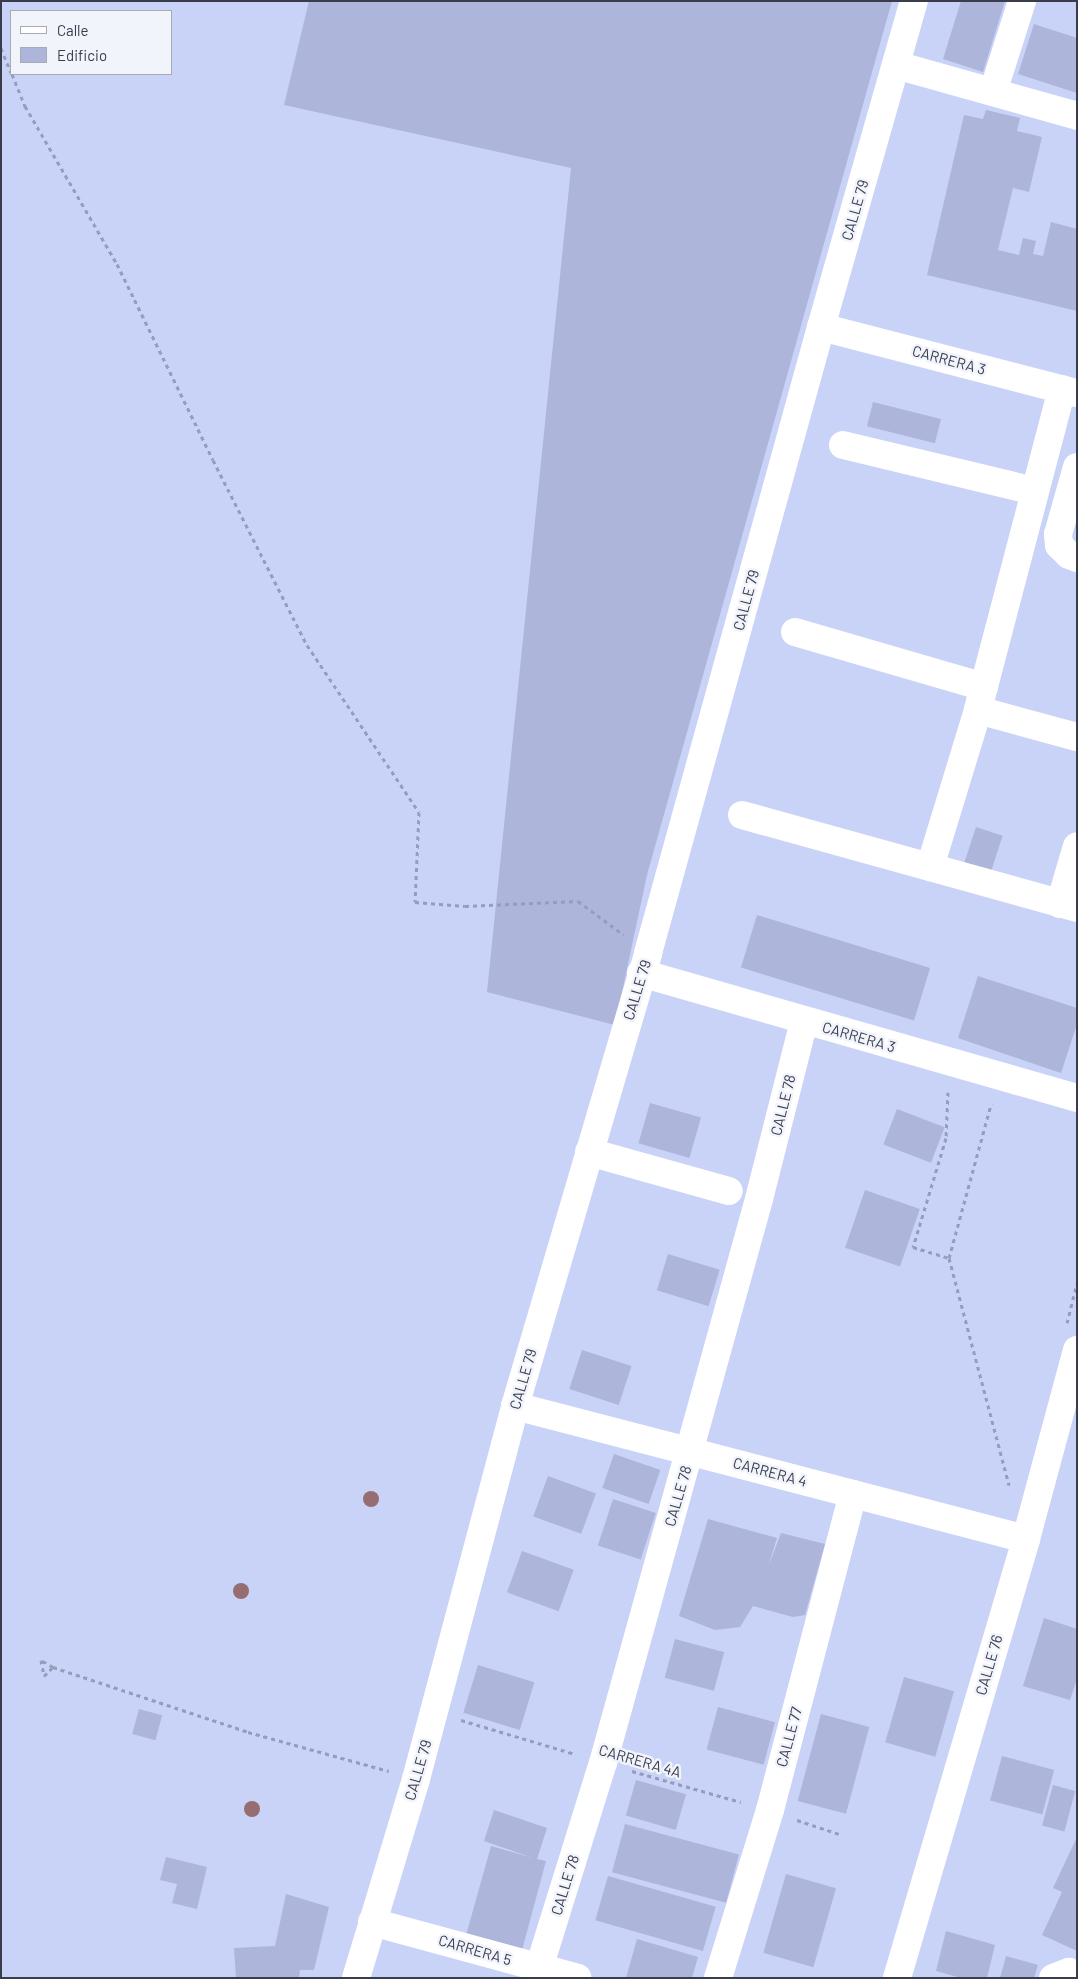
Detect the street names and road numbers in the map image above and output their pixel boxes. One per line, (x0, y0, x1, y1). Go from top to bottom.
street label: CALLE 79 (838, 178, 872, 242)
street label: CARRERA 3 (910, 342, 988, 378)
street label: CALLE 79 (729, 568, 763, 632)
street label: CALLE 79 (619, 958, 655, 1022)
street label: CARRERA 3 (820, 1018, 898, 1056)
street label: CALLE 78 (767, 1073, 799, 1137)
street label: CALLE 79 (506, 1347, 540, 1411)
street label: CARRERA 4 (731, 1454, 809, 1490)
street label: CALLE 78 (661, 1464, 695, 1528)
street label: CALLE 76 (972, 1633, 1006, 1697)
street label: CALLE 77 (772, 1705, 806, 1769)
street label: CALLE 79 (401, 1738, 435, 1802)
street label: CARRERA 4A (597, 1741, 683, 1781)
street label: CALLE 78 (547, 1853, 583, 1917)
street label: CARRERA 5 (436, 1931, 514, 1969)

